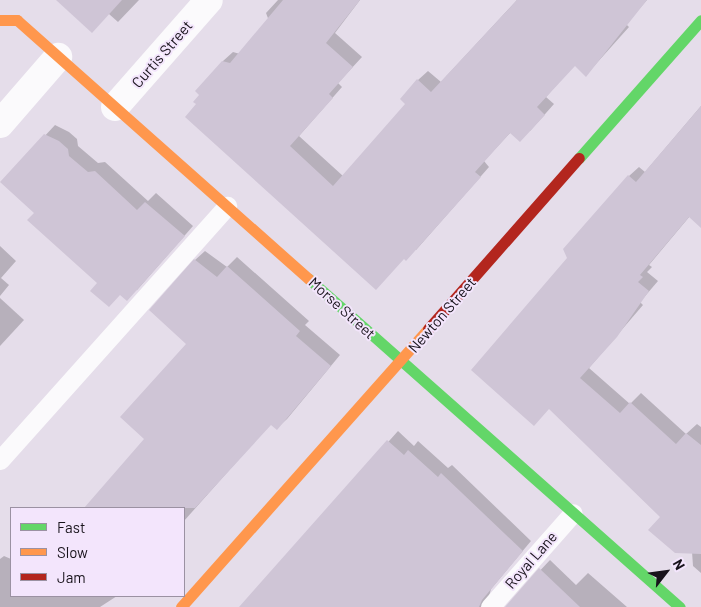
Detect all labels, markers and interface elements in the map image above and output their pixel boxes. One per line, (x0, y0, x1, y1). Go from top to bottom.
street label: Curtis Street (128, 17, 196, 91)
street label: Morse Street (305, 273, 379, 343)
street label: Newton Street (404, 274, 480, 356)
legend (10, 507, 185, 597)
text: Fast (57, 518, 85, 536)
street label: Royal Lane (501, 528, 561, 592)
text: Slow (57, 543, 88, 561)
north arrow (641, 547, 691, 597)
text: N (670, 556, 689, 573)
text: Jam (57, 568, 86, 586)

